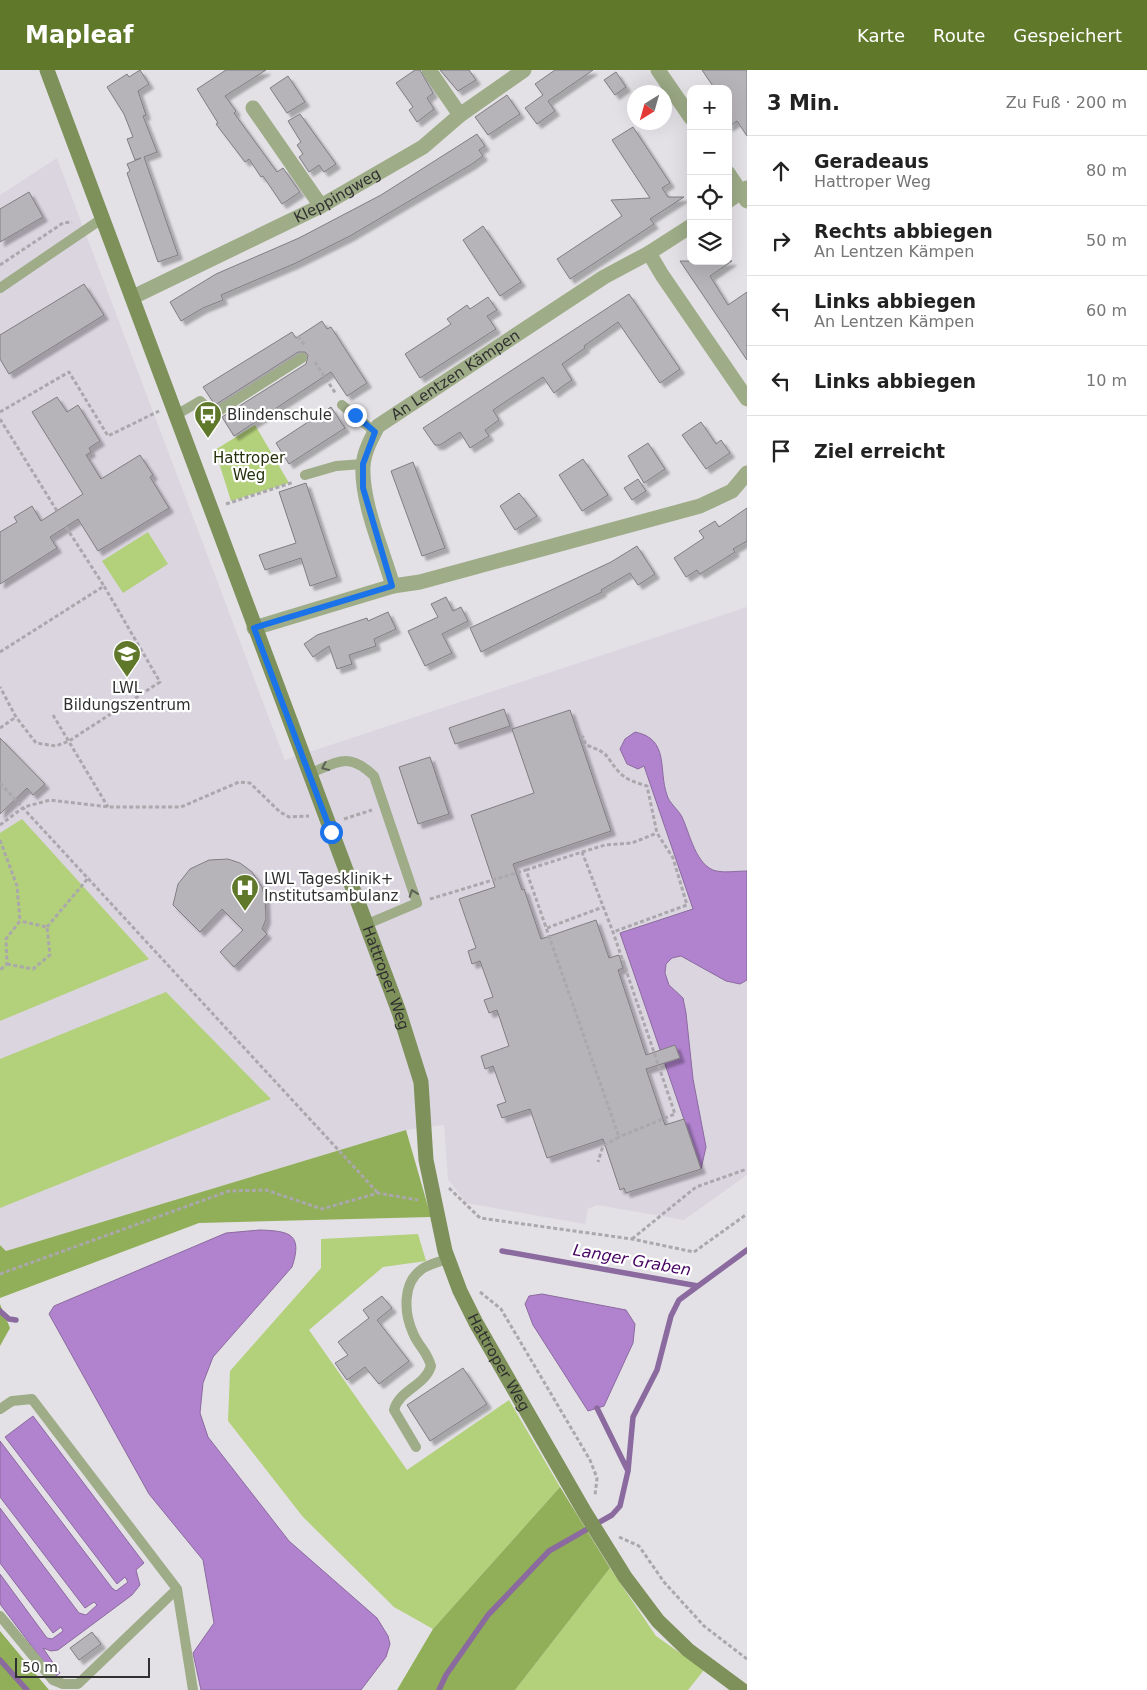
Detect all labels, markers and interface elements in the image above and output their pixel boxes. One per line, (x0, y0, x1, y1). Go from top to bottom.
text: Mapleaf (25, 21, 133, 49)
text: Karte (857, 25, 905, 46)
text: Route (933, 25, 985, 46)
text: Gespeichert (1013, 25, 1122, 46)
north arrow (627, 85, 672, 130)
map controls (687, 85, 732, 265)
button: + (687, 85, 732, 130)
text: 3 Min. (767, 91, 840, 115)
text: Zu Fuß · 200 m (1006, 93, 1127, 112)
button: − (687, 130, 732, 175)
text: Geradeaus (814, 150, 929, 172)
icon: ahead (767, 157, 795, 185)
text: 80 m (1086, 161, 1127, 180)
street label: Kleppingweg (291, 164, 384, 227)
text: Hattroper Weg (814, 172, 931, 191)
button: locate (687, 175, 732, 220)
button: layers (687, 220, 732, 265)
text: Rechts abbiegen (814, 220, 993, 242)
icon: right (767, 227, 795, 255)
text: 50 m (1086, 231, 1127, 250)
text: An Lentzen Kämpen (814, 242, 974, 261)
text: Links abbiegen (814, 290, 976, 312)
icon: left (767, 297, 795, 325)
text: 60 m (1086, 301, 1127, 320)
text: An Lentzen Kämpen (814, 312, 974, 331)
street label: An Lentzen Kämpen (388, 326, 523, 424)
icon: left (767, 367, 795, 395)
text: Links abbiegen (814, 370, 976, 392)
text: 10 m (1086, 371, 1127, 390)
bus stop icon: Blindenschule (193, 400, 223, 439)
route end (344, 404, 367, 427)
place label: Blindenschule (227, 406, 332, 424)
icon: arrive (767, 437, 795, 465)
text: Ziel erreicht (814, 440, 945, 462)
park label: Hattroper Weg (213, 449, 286, 484)
school or university icon: LWL Bildungszentrum (112, 639, 142, 678)
place label: LWL Bildungszentrum (63, 679, 191, 714)
one-way arrow (321, 761, 330, 772)
route start (320, 821, 343, 844)
place label: LWL Tagesklinik+ Institutsambulanz (264, 870, 399, 905)
hospital icon: LWL Tagesklinik+ Institutsambulanz (230, 873, 260, 912)
one-way arrow (409, 890, 419, 898)
street label: Hattroper Weg (359, 923, 413, 1032)
water label: Langer Graben (572, 1240, 692, 1280)
street label: Hattroper Weg (464, 1310, 534, 1414)
scale bar (15, 1655, 150, 1678)
text: 50 m (22, 1659, 58, 1675)

